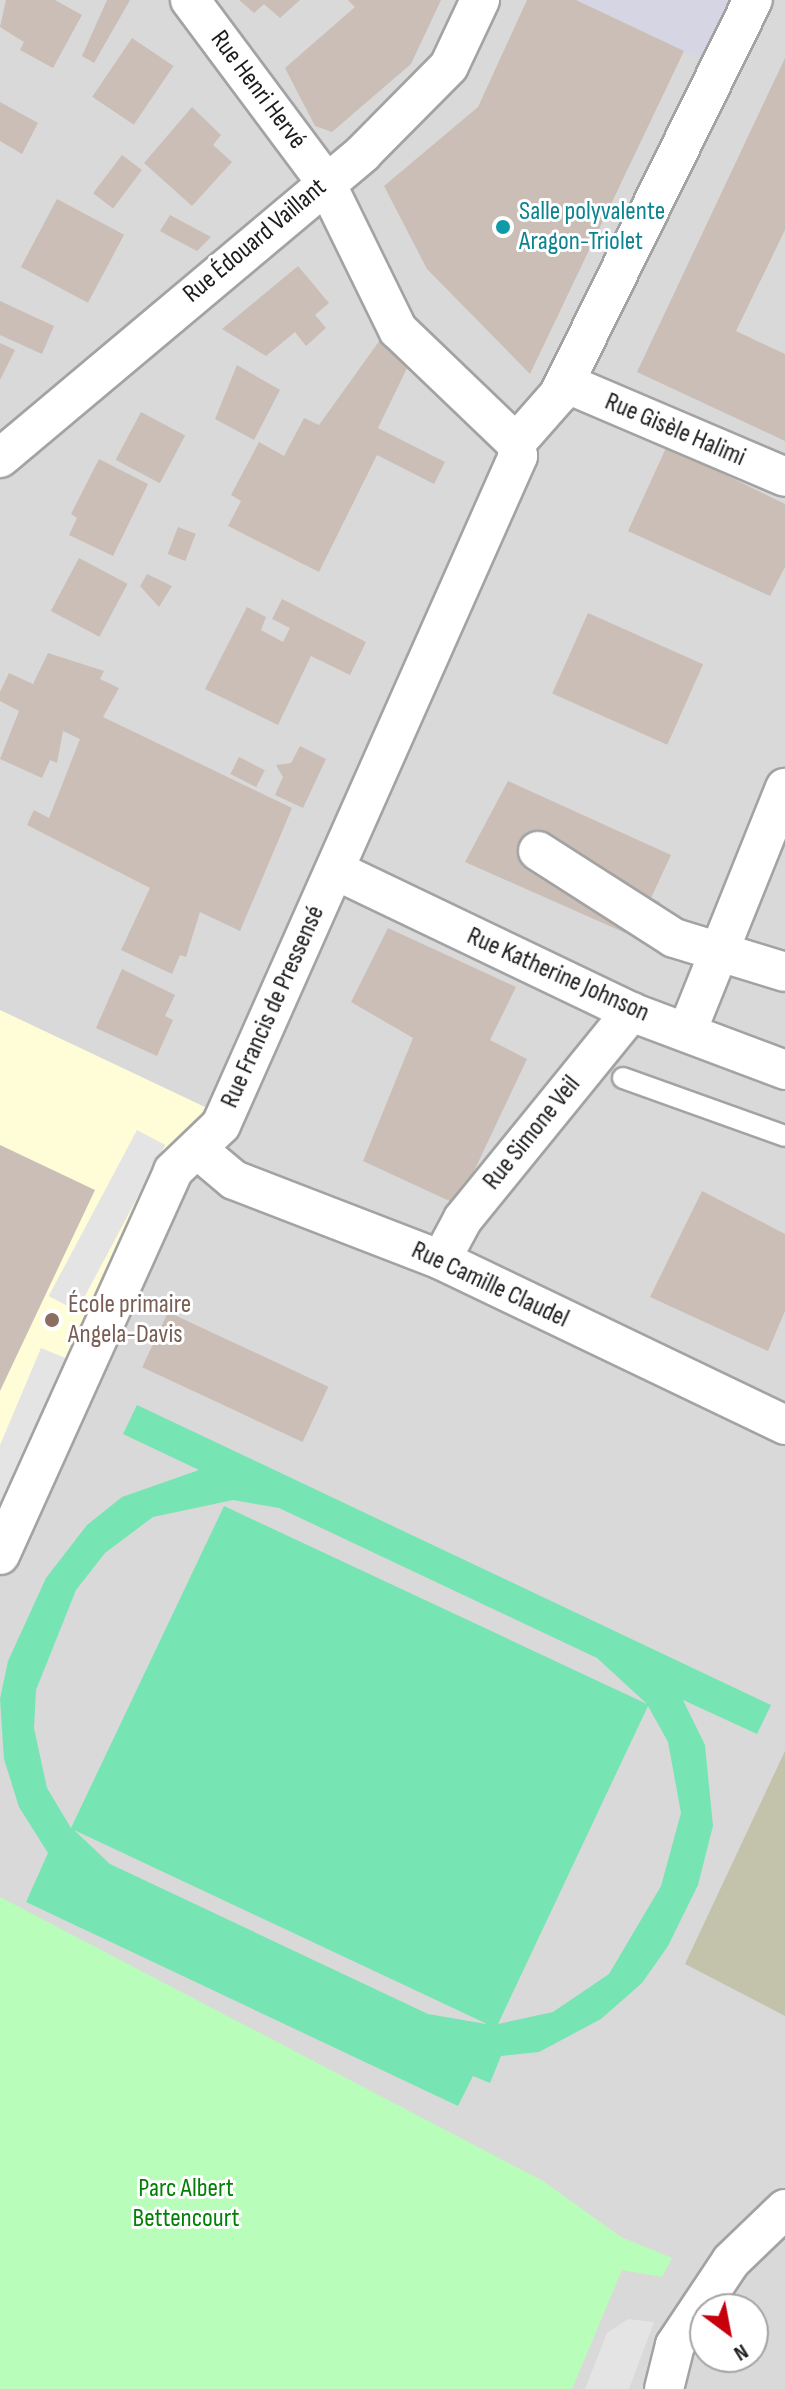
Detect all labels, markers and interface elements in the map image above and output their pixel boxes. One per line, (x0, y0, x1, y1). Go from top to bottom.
street label: Rue Henri Hervé (203, 25, 313, 155)
street label: Rue Édouard Vaillant (177, 172, 333, 310)
place label: Salle polyvalente Aragon-Triolet (519, 196, 665, 258)
marker: Salle polyvalente Aragon-Triolet (494, 218, 512, 236)
street label: Rue Gisèle Halimi (600, 386, 750, 474)
street label: Rue Francis de Pressensé (214, 901, 332, 1113)
street label: Rue Katherine Johnson (462, 921, 654, 1029)
street label: Rue Simone Veil (477, 1070, 587, 1196)
street label: Rue Camille Claudel (406, 1235, 574, 1335)
place label: École primaire Angela-Davis (68, 1289, 191, 1350)
marker: École primaire Angela-Davis (43, 1311, 61, 1329)
park label: Parc Albert Bettencourt (133, 2173, 239, 2234)
north arrow (689, 2293, 769, 2373)
text: N (729, 2338, 753, 2367)

